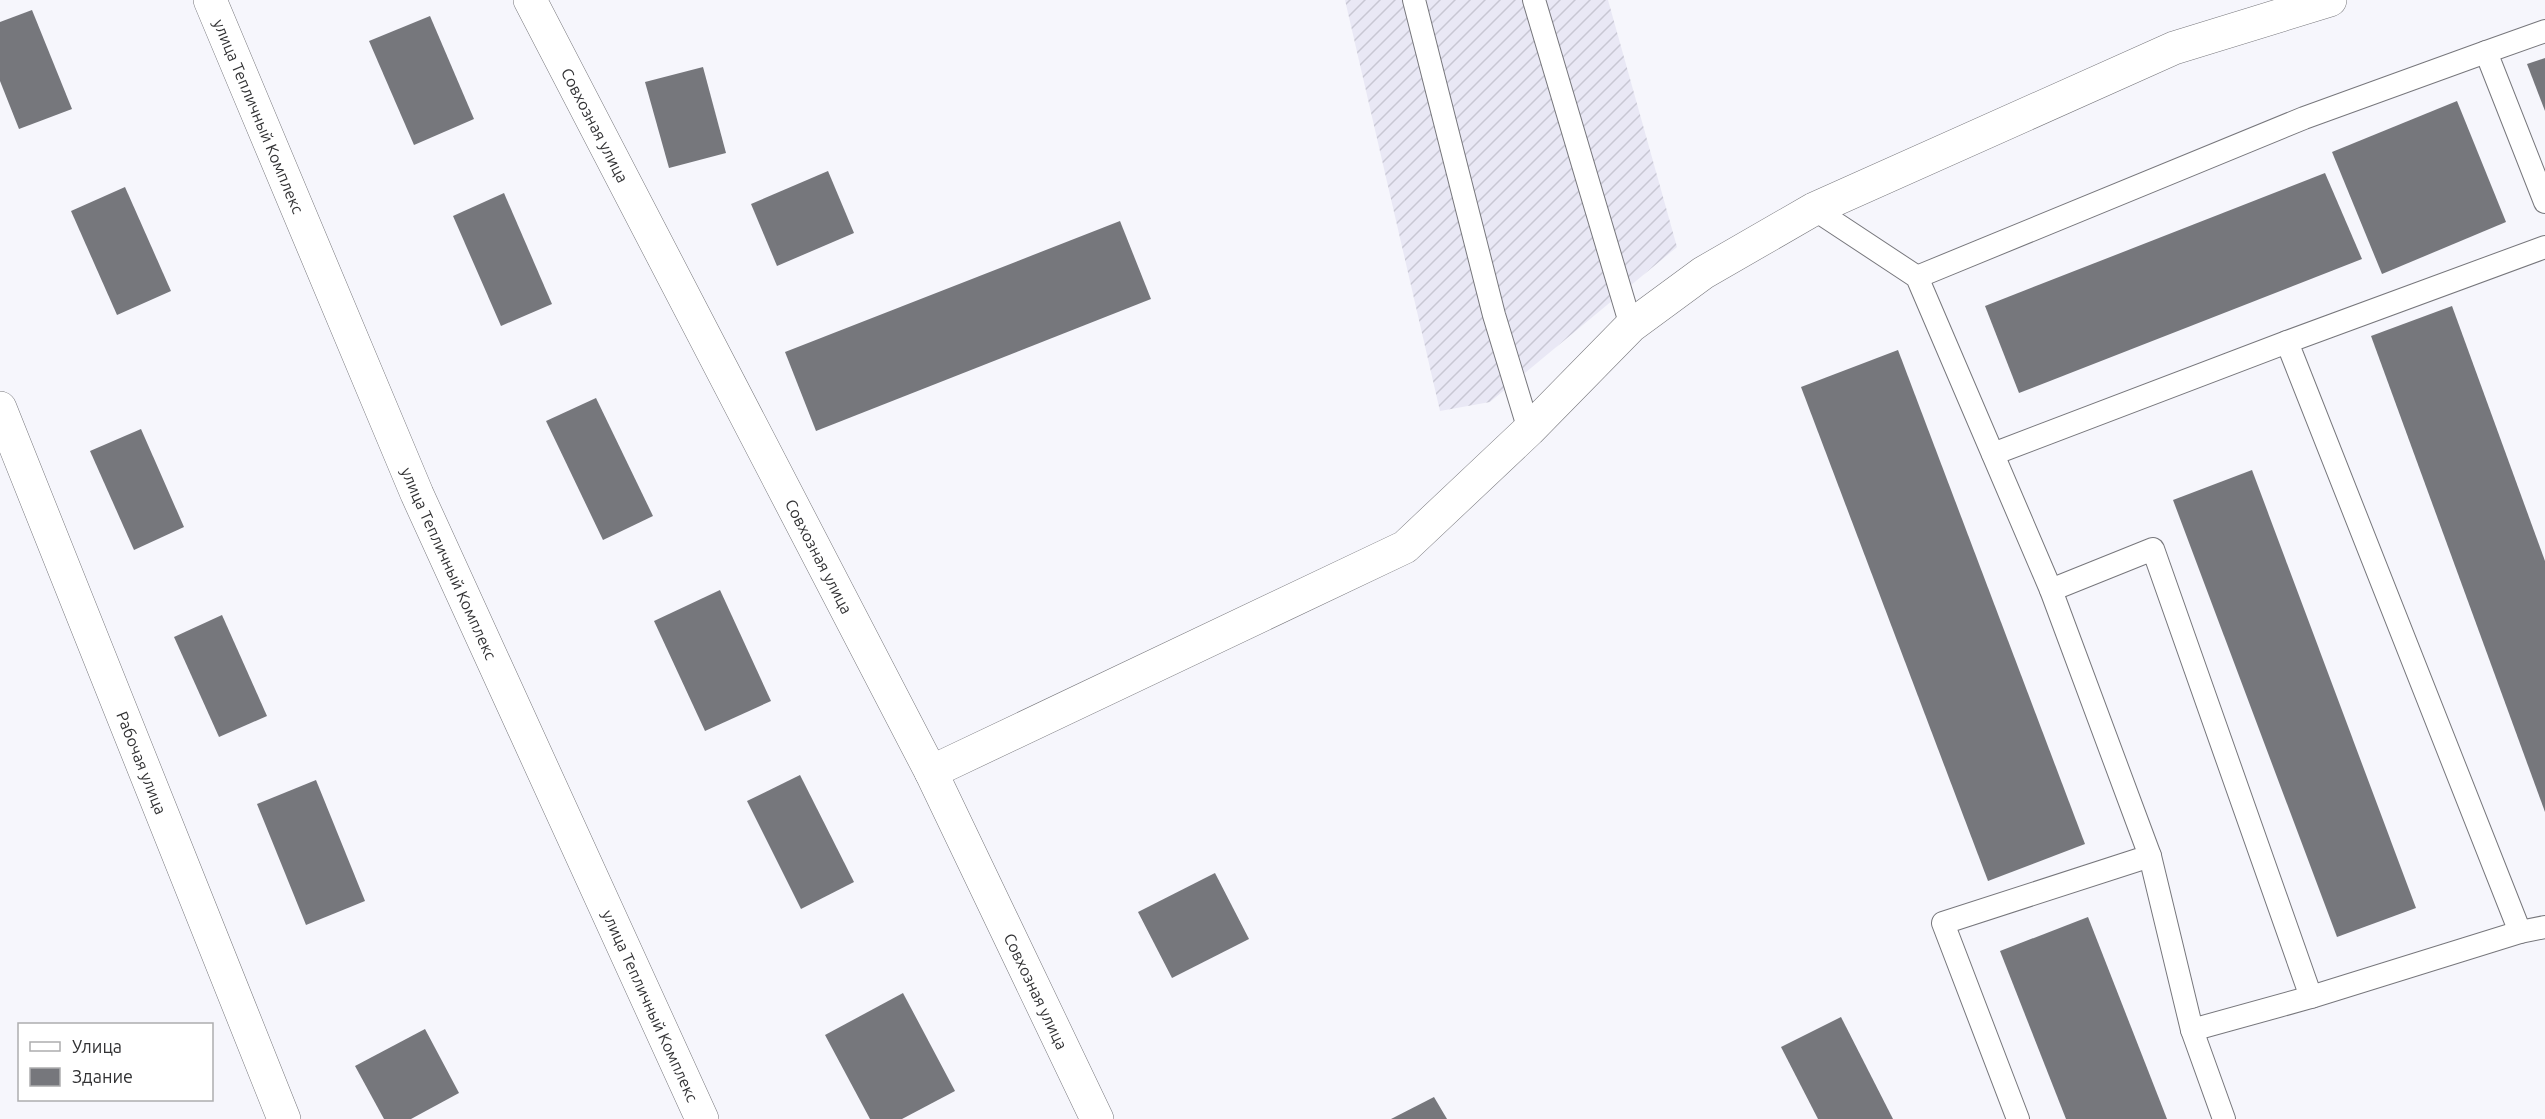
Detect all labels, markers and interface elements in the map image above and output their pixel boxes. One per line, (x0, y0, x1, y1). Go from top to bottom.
street label: улица Тепличный Комплекс (210, 16, 308, 217)
street label: Совхозная улица (558, 65, 632, 185)
street label: улица Тепличный Комплекс (398, 465, 500, 663)
street label: Совхозная улица (782, 496, 856, 617)
street label: Рабочая улица (113, 709, 170, 817)
street label: улица Тепличный Комплекс (599, 907, 702, 1105)
street label: Совхозная улица (1000, 930, 1071, 1052)
legend (18, 1023, 213, 1101)
text: Улица (72, 1036, 122, 1056)
text: Здание (72, 1066, 133, 1086)

